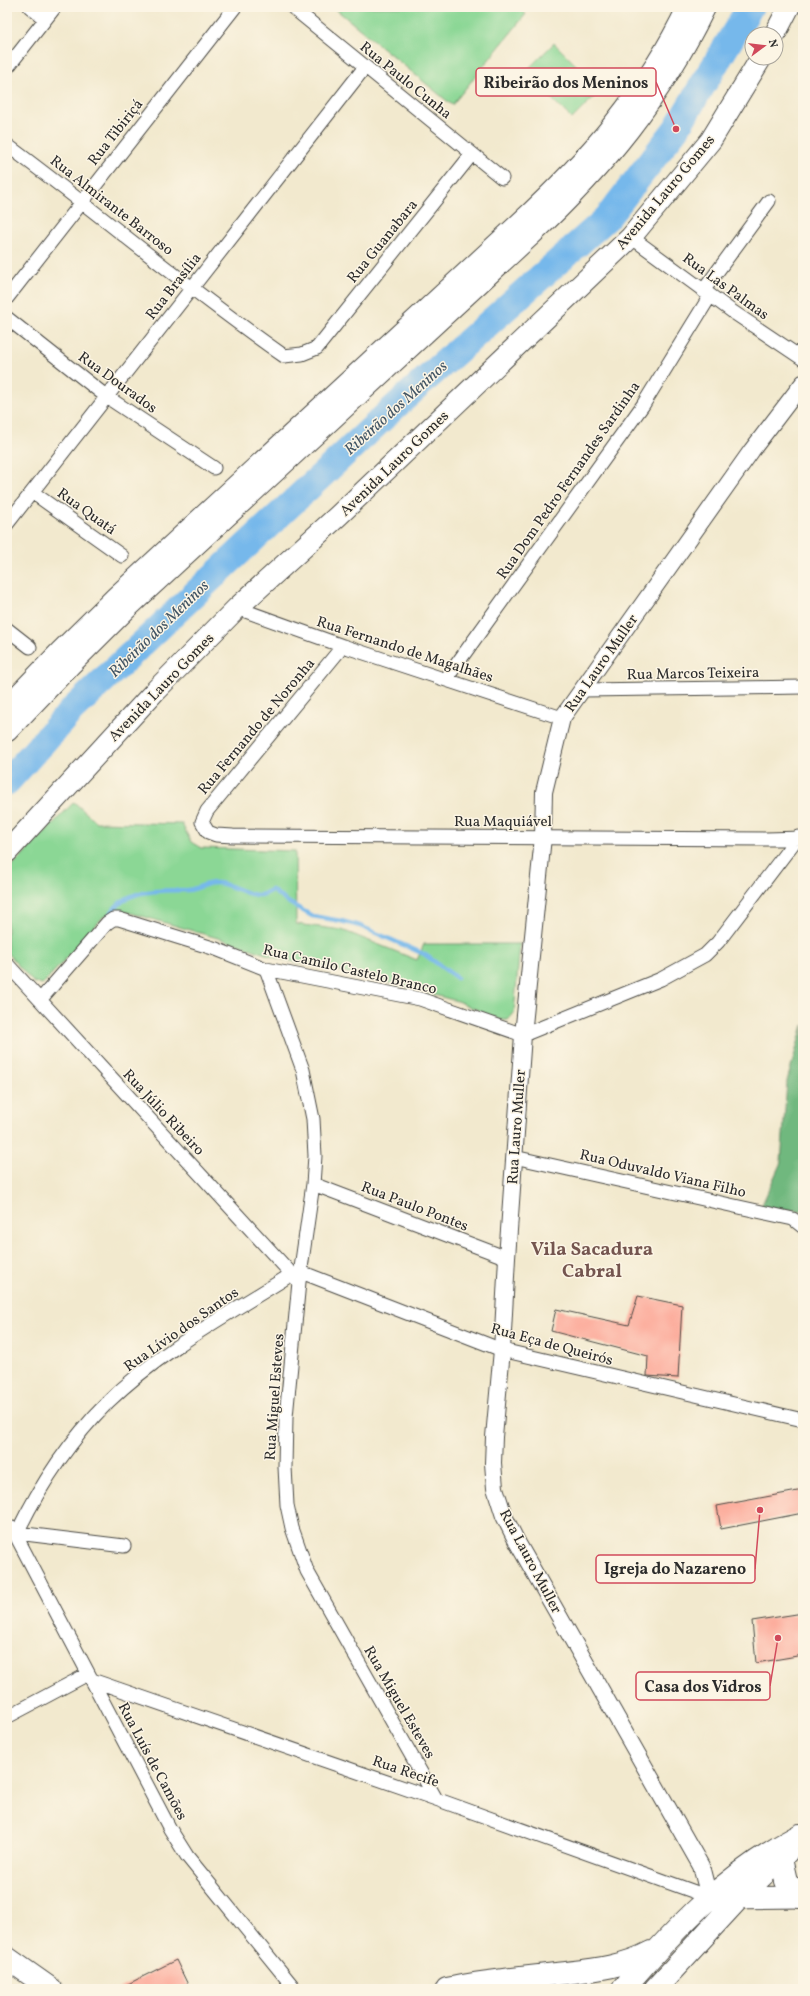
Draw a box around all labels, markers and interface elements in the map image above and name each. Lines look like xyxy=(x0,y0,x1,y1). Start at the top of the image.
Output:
north arrow xyxy=(744,26,784,66)
street label: Rua Paulo Cunha xyxy=(355,37,456,125)
text: N xyxy=(764,38,780,50)
callout: Ribeirão dos Meninos xyxy=(476,68,656,96)
text: Ribeirão dos Meninos xyxy=(484,73,648,95)
street label: Rua Tibiriçá xyxy=(84,95,149,171)
street label: Avenida Lauro Gomes xyxy=(612,131,721,255)
street label: Rua Almirante Barroso xyxy=(45,151,177,261)
street label: Rua Guanabara xyxy=(343,196,423,288)
street label: Rua Brasília xyxy=(141,249,207,325)
street label: Rua Las Palmas xyxy=(678,249,773,326)
street label: Rua Dourados xyxy=(73,347,161,419)
water label: Ribeirão dos Meninos xyxy=(340,356,453,461)
street label: Rua Dom Pedro Fernandes Sardinha xyxy=(493,378,646,584)
street label: Avenida Lauro Gomes xyxy=(336,406,454,522)
street label: Rua Quatá xyxy=(52,484,120,541)
water label: Ribeirão dos Meninos xyxy=(104,576,215,683)
street label: Rua Lauro Muller xyxy=(561,611,644,717)
street label: Rua Fernando de Magalhães xyxy=(313,612,496,689)
street label: Avenida Lauro Gomes xyxy=(104,629,220,747)
street label: Rua Fernando de Noronha xyxy=(194,654,321,800)
street label: Rua Marcos Teixeira xyxy=(626,663,760,686)
street label: Rua Maquiável xyxy=(454,812,552,833)
street label: Rua Camilo Castelo Branco xyxy=(261,940,439,1001)
street label: Rua Júlio Ribeiro xyxy=(117,1065,209,1161)
street label: Rua Lauro Muller xyxy=(503,1069,532,1185)
street label: Rua Oduvaldo Viana Filho xyxy=(577,1145,748,1204)
street label: Rua Paulo Pontes xyxy=(358,1177,471,1238)
district label: Vila Sacadura Cabral xyxy=(531,1237,653,1285)
street label: Rua Lívio dos Santos xyxy=(120,1283,243,1378)
street label: Rua Eça de Queirós xyxy=(488,1319,615,1372)
street label: Rua Miguel Esteves xyxy=(261,1333,290,1461)
street label: Rua Lauro Muller xyxy=(493,1506,566,1618)
callout: Igreja do Nazareno xyxy=(596,1555,755,1583)
text: Igreja do Nazareno xyxy=(604,1559,746,1581)
street label: Rua Miguel Esteves xyxy=(358,1642,440,1763)
callout: Casa dos Vidros xyxy=(636,1672,770,1700)
text: Casa dos Vidros xyxy=(644,1677,762,1699)
street label: Rua Luís de Camões xyxy=(112,1699,192,1824)
street label: Rua Recife xyxy=(369,1751,442,1794)

